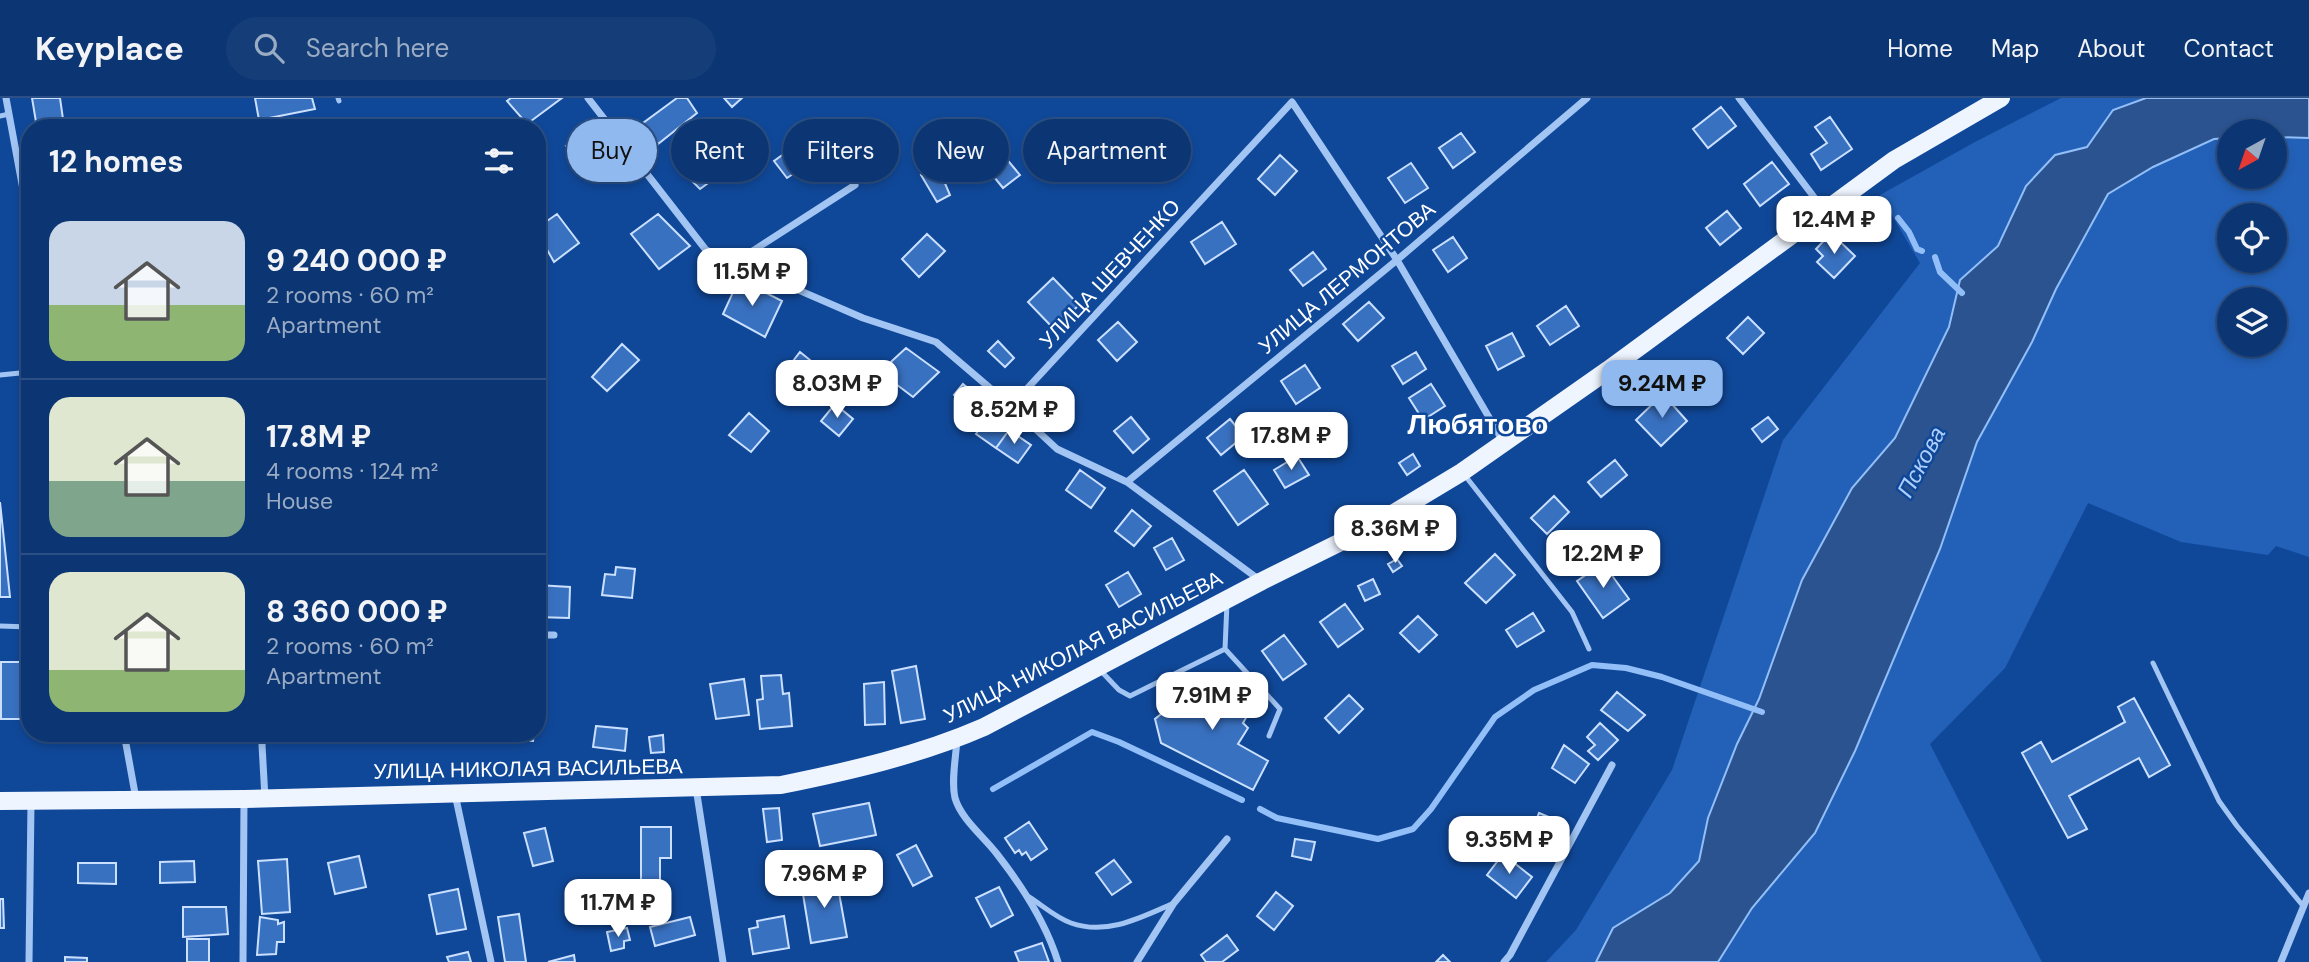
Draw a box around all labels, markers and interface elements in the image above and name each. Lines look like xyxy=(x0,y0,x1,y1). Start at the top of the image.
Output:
search box xyxy=(226,17,716,80)
text: Keyplace xyxy=(35,27,184,70)
icon: search xyxy=(250,29,288,67)
text: Search here xyxy=(306,31,449,65)
text: Home xyxy=(1887,33,1953,64)
text: Map xyxy=(1991,33,2039,64)
text: About xyxy=(2077,33,2146,64)
text: Contact xyxy=(2184,33,2274,64)
chip: Buy xyxy=(567,119,657,182)
chip: Rent xyxy=(671,119,769,182)
chip: Filters xyxy=(783,119,899,182)
chip: New xyxy=(913,119,1009,182)
chip: Apartment xyxy=(1023,119,1191,182)
north arrow xyxy=(2217,119,2287,189)
map controls xyxy=(2217,119,2287,357)
text: 12 homes xyxy=(49,142,183,181)
icon: filters xyxy=(480,142,518,180)
street label: УЛИЦА ШЕВЧЕНКО xyxy=(1033,193,1187,355)
street label: УЛИЦА ЛЕРМОНТОВА xyxy=(1253,196,1441,360)
pin: 12.4M ₽ xyxy=(1769,197,1899,256)
button: locate xyxy=(2217,203,2287,273)
text: 12.4M ₽ xyxy=(1792,204,1876,234)
text: 9 240 000 ₽ xyxy=(266,241,447,280)
pin: 11.5M ₽ xyxy=(687,248,817,308)
icon: home xyxy=(105,249,189,333)
text: 11.5M ₽ xyxy=(713,256,791,286)
text: 2 rooms · 60 m² xyxy=(266,280,434,310)
button: layers xyxy=(2217,287,2287,357)
text: Apartment xyxy=(266,310,381,340)
pin: 8.03M ₽ xyxy=(772,360,902,420)
pin: 9.24M ₽ xyxy=(1597,360,1727,420)
text: 8.03M ₽ xyxy=(792,368,882,398)
text: 9.24M ₽ xyxy=(1618,368,1706,398)
pin: 8.52M ₽ xyxy=(949,386,1079,446)
text: 8.52M ₽ xyxy=(970,394,1058,424)
district label: Любятово xyxy=(1408,406,1548,443)
pin: 17.8M ₽ xyxy=(1226,412,1356,472)
text: 17.8M ₽ xyxy=(266,417,371,456)
text: 17.8M ₽ xyxy=(1251,420,1331,450)
water label: Пскова xyxy=(1890,421,1952,503)
icon: home xyxy=(105,425,189,509)
text: 4 rooms · 124 m² xyxy=(266,456,438,486)
text: House xyxy=(266,486,333,516)
pin: 8.36M ₽ xyxy=(1330,505,1460,565)
text: 8.36M ₽ xyxy=(1350,513,1440,543)
pin: 12.2M ₽ xyxy=(1538,531,1668,590)
text: 12.2M ₽ xyxy=(1562,538,1644,568)
street label: УЛИЦА НИКОЛАЯ ВАСИЛЬЕВА xyxy=(939,564,1227,730)
text: 8 360 000 ₽ xyxy=(266,592,447,631)
icon: home xyxy=(105,600,189,684)
text: 2 rooms · 60 m² xyxy=(266,631,434,661)
text: Apartment xyxy=(266,661,381,691)
pin: 7.91M ₽ xyxy=(1147,672,1277,732)
text: 7.91M ₽ xyxy=(1172,680,1252,710)
street label: УЛИЦА НИКОЛАЯ ВАСИЛЬЕВА xyxy=(373,752,683,786)
pin: 9.35M ₽ xyxy=(1444,816,1574,876)
text: 9.35M ₽ xyxy=(1465,824,1553,854)
pin: 7.96M ₽ xyxy=(759,850,889,910)
text: 7.96M ₽ xyxy=(781,858,867,888)
pin: 11.7M ₽ xyxy=(553,880,683,939)
text: 11.7M ₽ xyxy=(580,887,656,917)

